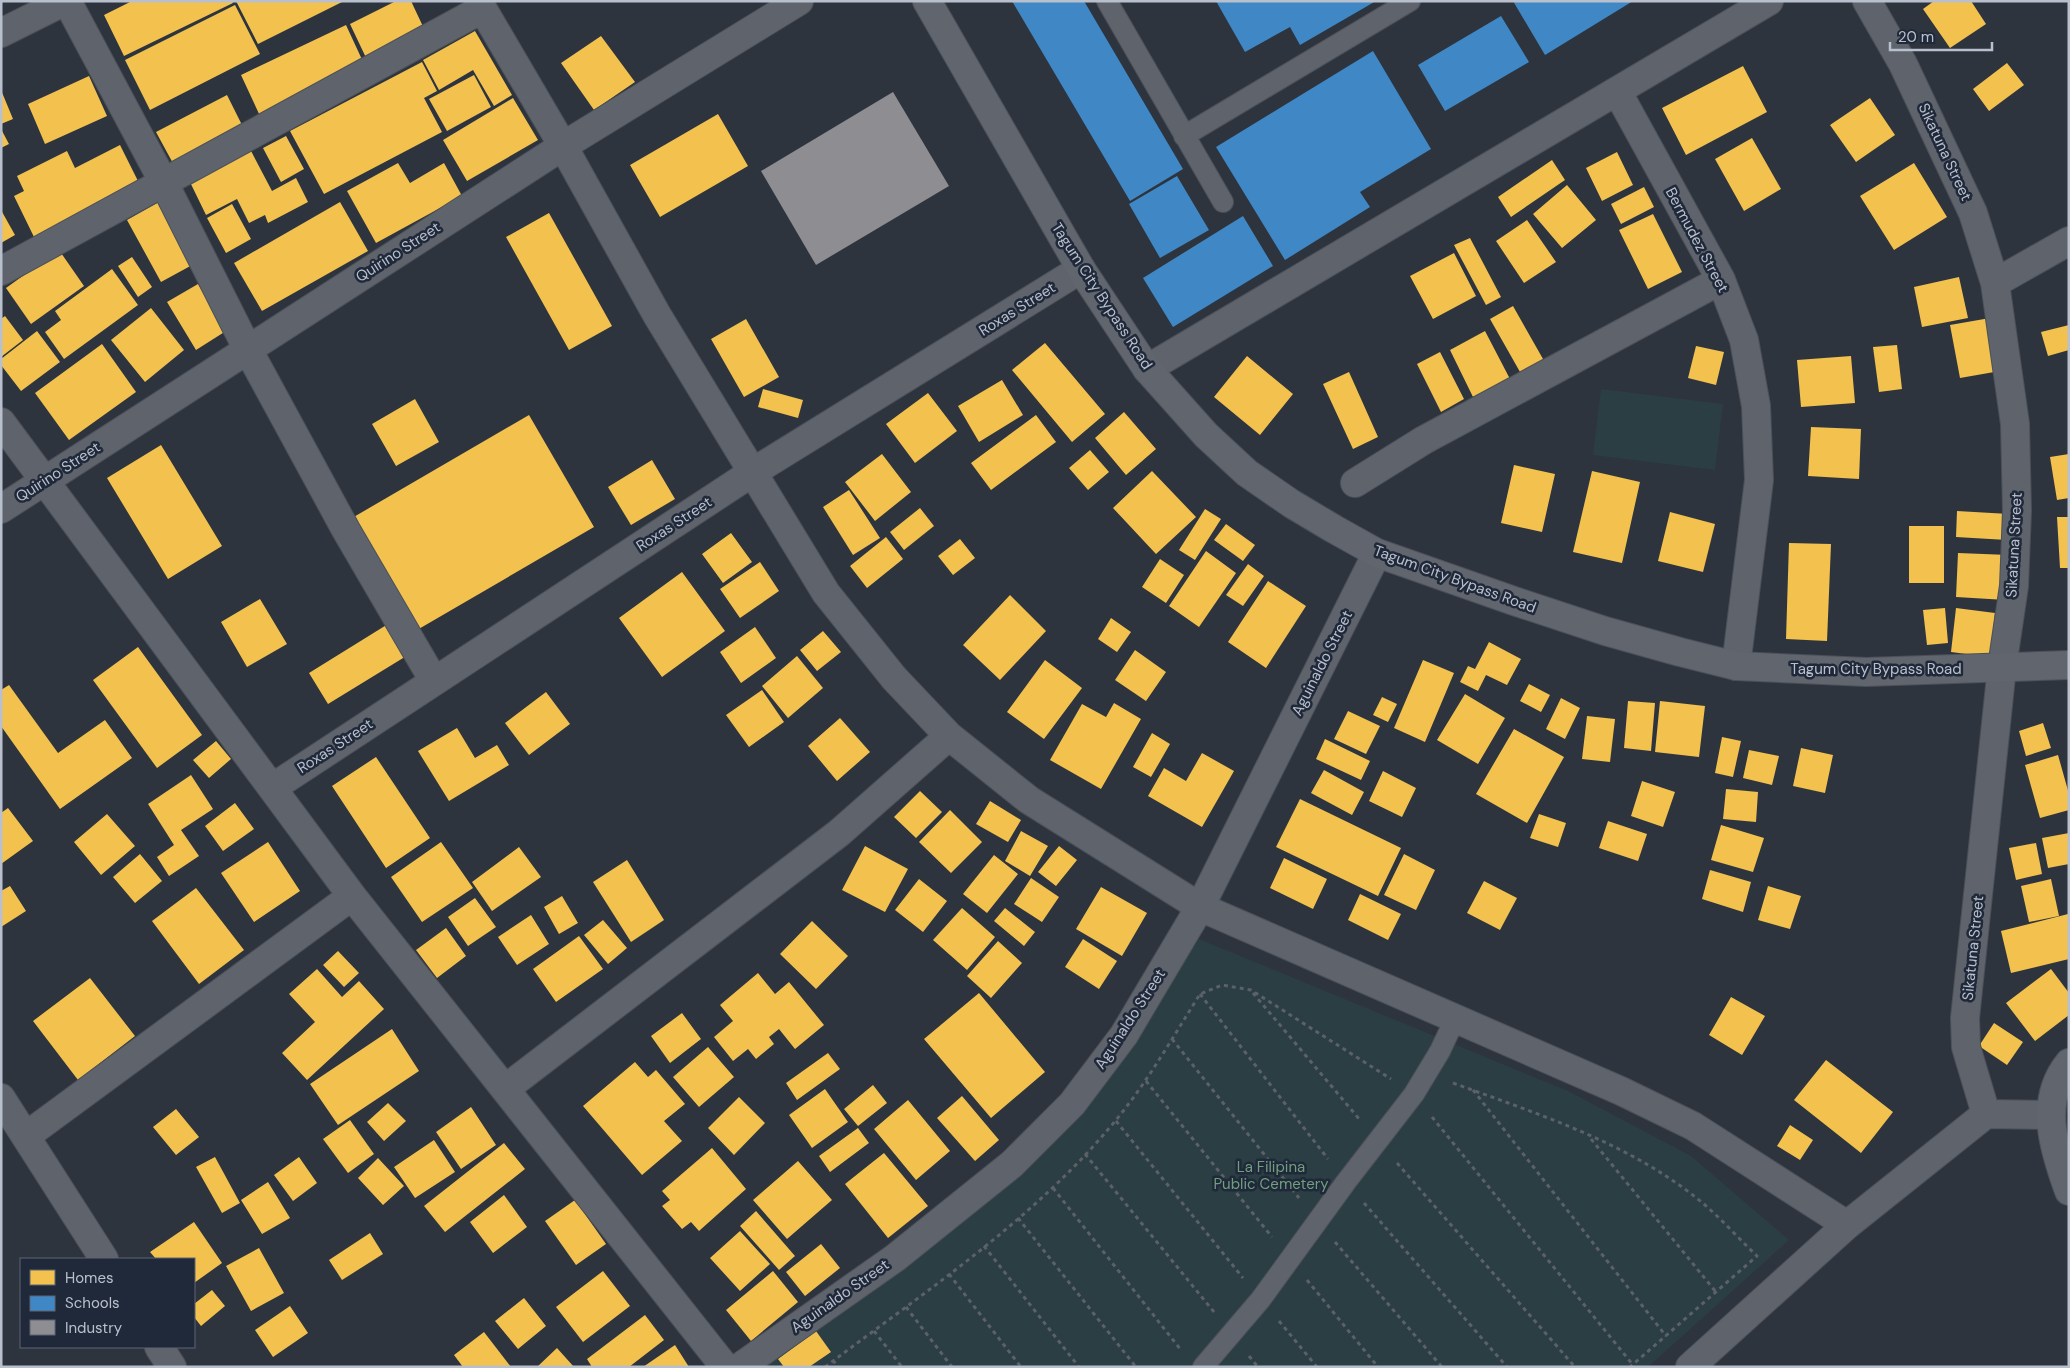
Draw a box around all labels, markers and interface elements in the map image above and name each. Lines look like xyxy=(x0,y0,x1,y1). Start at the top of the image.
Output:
scale bar xyxy=(1890,20,1992,52)
text: 20 m xyxy=(1898,27,1934,47)
street label: Sikatuna Street xyxy=(1914,100,1976,204)
street label: Bermudez Street xyxy=(1661,184,1733,296)
street label: Quirino Street xyxy=(352,217,444,287)
street label: Tagum City Bypass Road xyxy=(1047,219,1157,373)
street label: Roxas Street xyxy=(975,278,1059,340)
street label: Quirino Street xyxy=(12,437,104,507)
street label: Roxas Street xyxy=(632,492,716,556)
street label: Sikatuna Street xyxy=(2001,492,2027,598)
street label: Tagum City Bypass Road xyxy=(1371,540,1539,618)
street label: Aguinaldo Street xyxy=(1287,607,1357,719)
street label: Tagum City Bypass Road xyxy=(1790,659,1962,679)
street label: Roxas Street xyxy=(293,714,377,778)
street label: Sikatuna Street xyxy=(1958,894,1988,1002)
street label: Aguinaldo Street xyxy=(1090,965,1170,1073)
park label: La Filipina Public Cemetery xyxy=(1213,1157,1329,1194)
street label: Aguinaldo Street xyxy=(787,1255,893,1337)
legend xyxy=(20,1258,195,1348)
text: Homes xyxy=(65,1268,114,1288)
text: Schools xyxy=(65,1293,120,1313)
text: Industry xyxy=(65,1318,123,1338)

